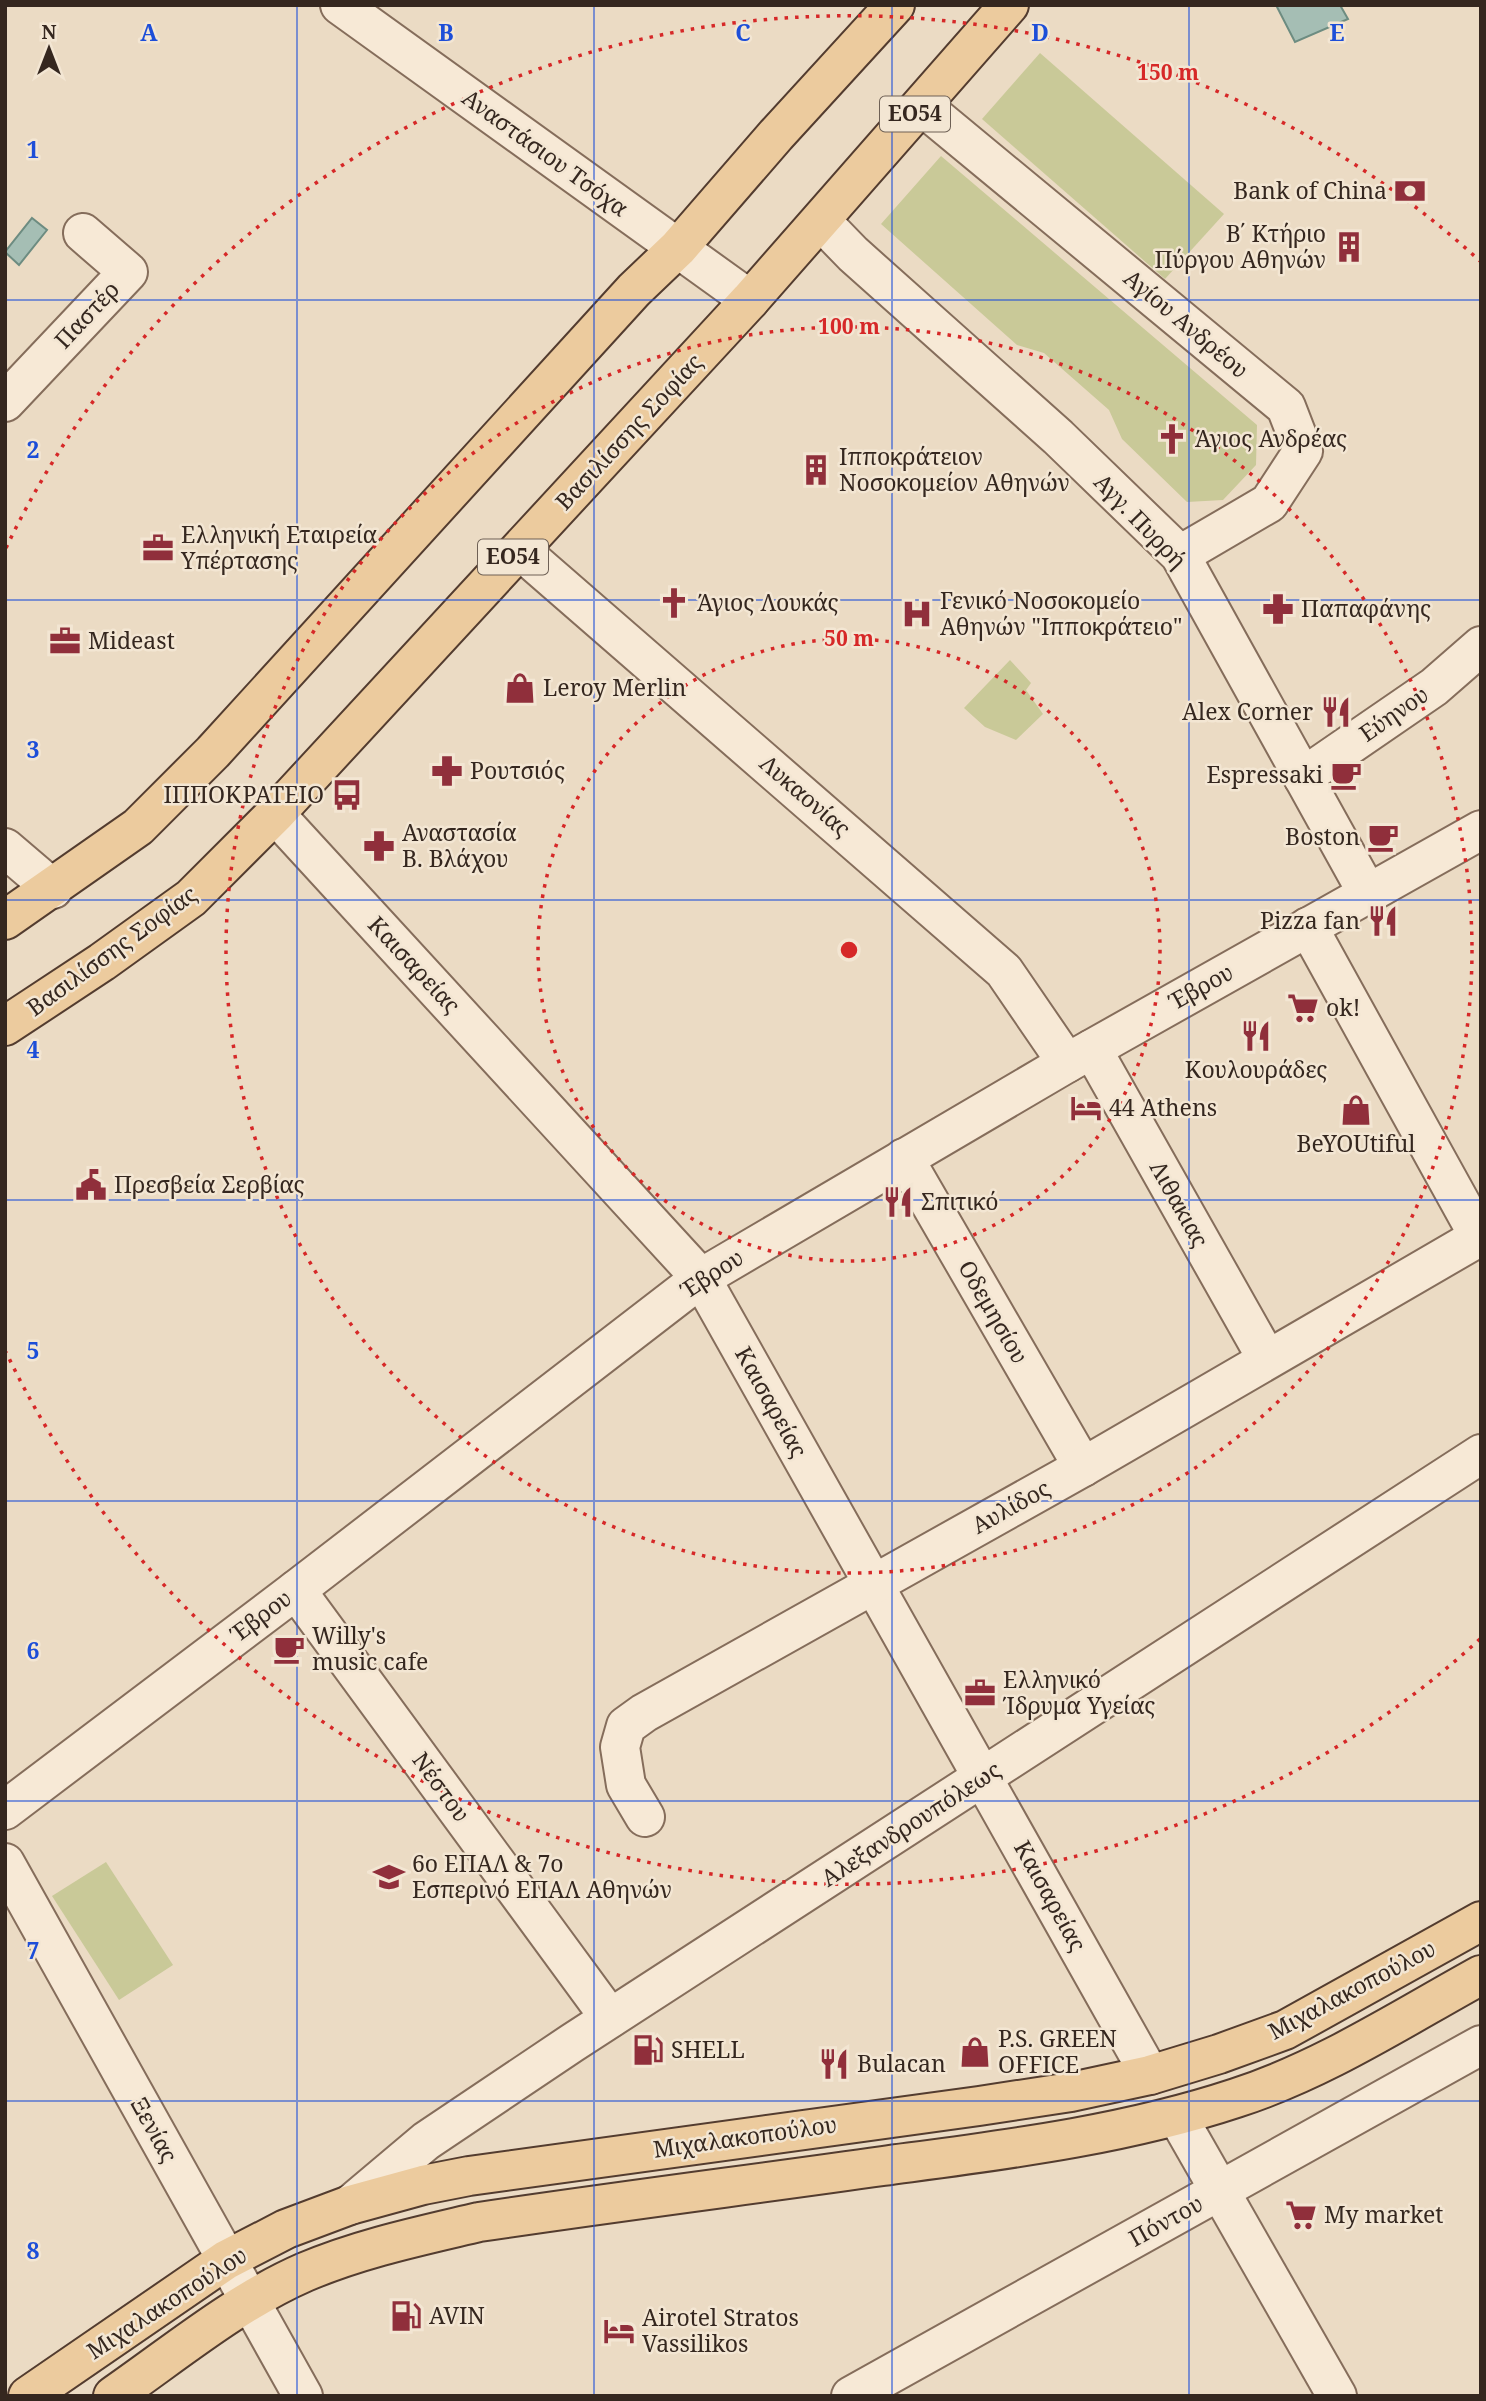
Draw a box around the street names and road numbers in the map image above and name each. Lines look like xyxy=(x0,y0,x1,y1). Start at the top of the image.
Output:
street label: Αναστάσιου Τσόχα xyxy=(456,81,635,224)
road number: ΕΟ54 xyxy=(880,96,950,132)
street label: Αγίου Ανδρέου xyxy=(1118,262,1256,385)
street label: Παστέρ xyxy=(47,274,126,355)
street label: Βασιλίσσης Σοφίας xyxy=(547,346,709,516)
street label: Αγγ. Πυρρή xyxy=(1087,466,1194,575)
road number: ΕΟ54 xyxy=(478,540,548,574)
street label: Εύηνου xyxy=(1352,678,1434,749)
street label: Λυκαονίας xyxy=(753,747,858,844)
street label: Βασιλίσσης Σοφίας xyxy=(20,878,203,1023)
street label: Καισαρείας xyxy=(361,909,468,1020)
street label: Έβρου xyxy=(1162,955,1239,1017)
street label: Λιθακιας xyxy=(1143,1154,1217,1253)
street label: Έβρου xyxy=(673,1241,749,1306)
street label: Οδεμησίου xyxy=(951,1254,1036,1369)
street label: Καισαρείας xyxy=(728,1340,816,1463)
street label: Αυλίδος xyxy=(966,1472,1055,1541)
street label: Έβρου xyxy=(222,1582,298,1649)
street label: Νέστου xyxy=(406,1745,478,1828)
street label: Αλεξανδρουπόλεως xyxy=(814,1753,1007,1893)
street label: Καισαρείας xyxy=(1007,1834,1095,1957)
street label: Μιχαλακοπούλου xyxy=(1262,1932,1441,2047)
street label: Ξενίας xyxy=(124,2091,186,2168)
street label: Μιχαλακοπούλου xyxy=(651,2107,839,2165)
street label: Πόντου xyxy=(1123,2187,1208,2254)
street label: Μιχαλακοπούλου xyxy=(80,2238,253,2366)

